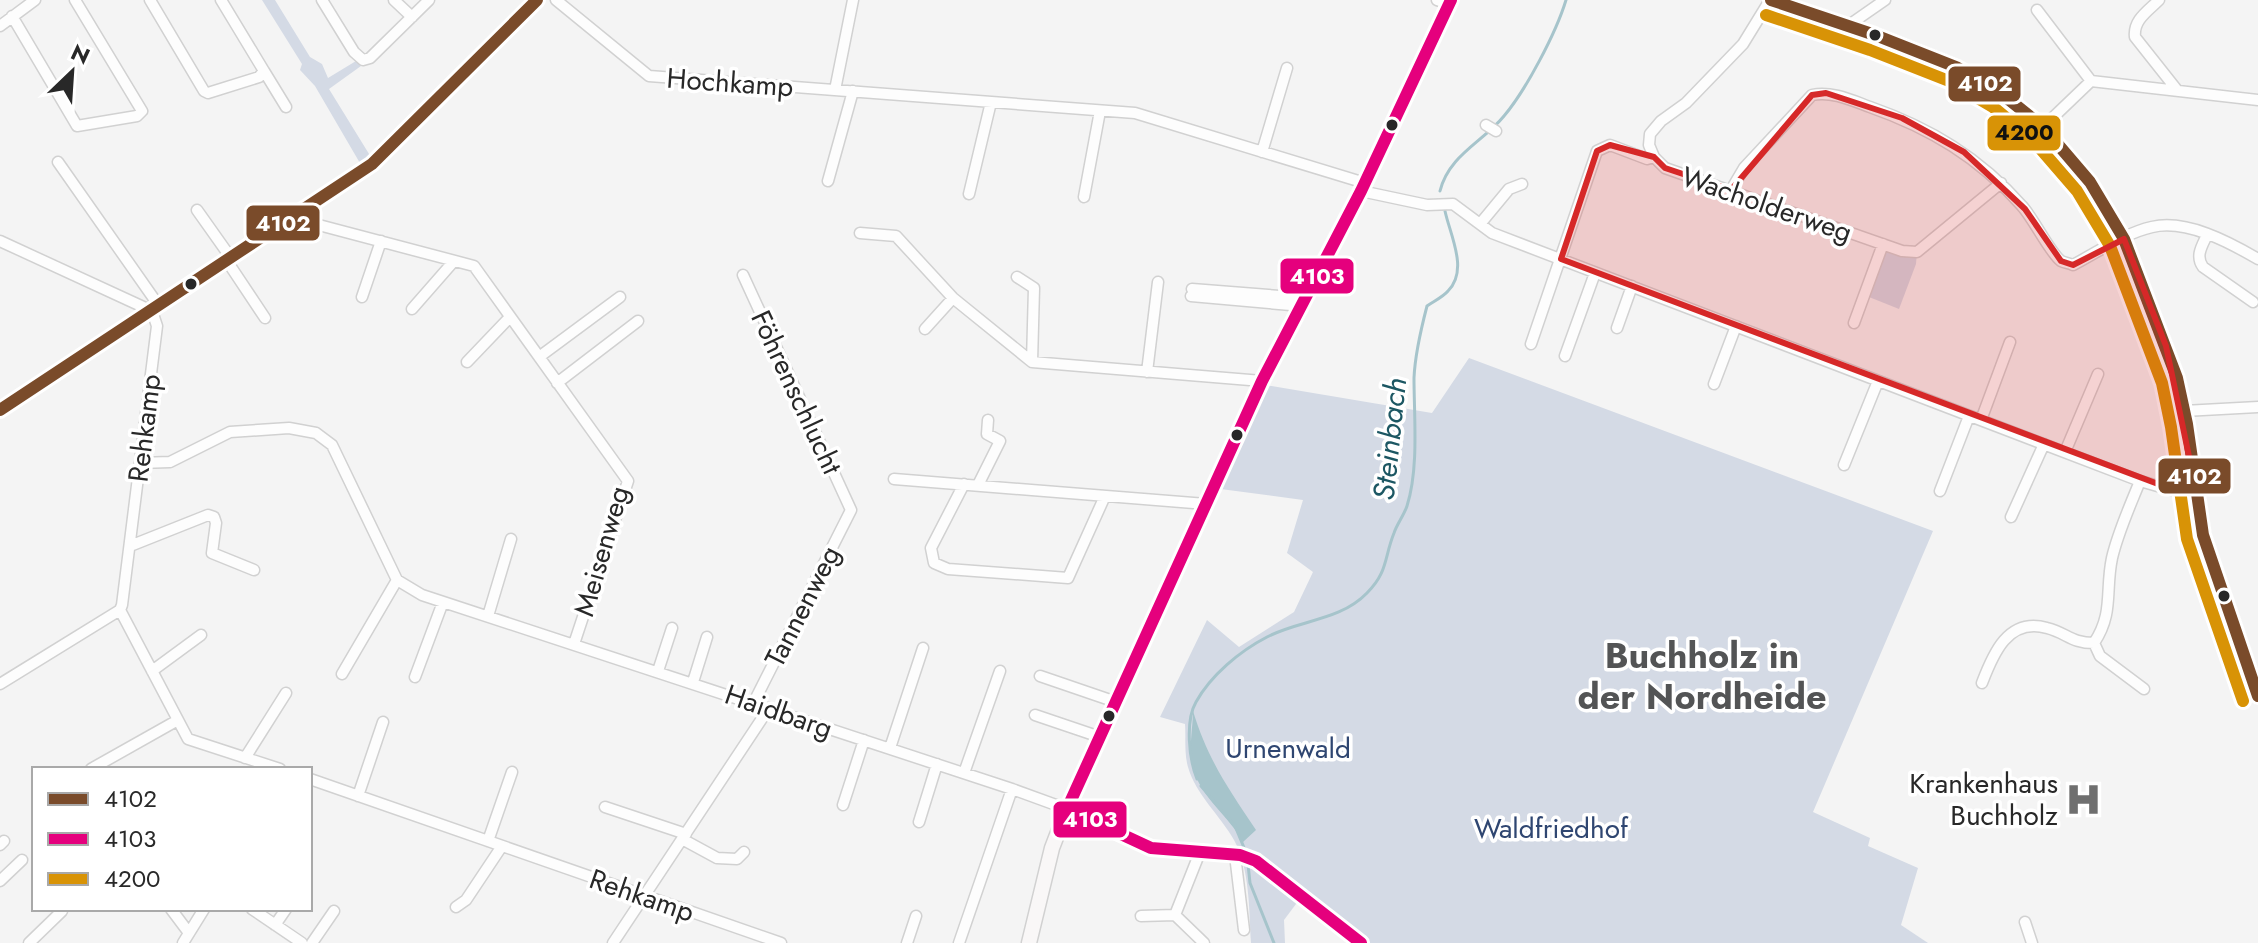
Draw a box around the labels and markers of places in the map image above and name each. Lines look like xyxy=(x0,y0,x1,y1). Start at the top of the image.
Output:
unlabelled marker xyxy=(1867,27,1883,43)
unlabelled marker xyxy=(1384,117,1400,133)
unlabelled marker xyxy=(183,276,199,292)
unlabelled marker xyxy=(1229,427,1245,443)
unlabelled marker xyxy=(2216,588,2232,604)
unlabelled marker xyxy=(1101,708,1117,724)
place label: Krankenhaus Buchholz xyxy=(1909,763,2058,836)
hospital icon: Krankenhaus Buchholz xyxy=(2065,780,2103,818)

